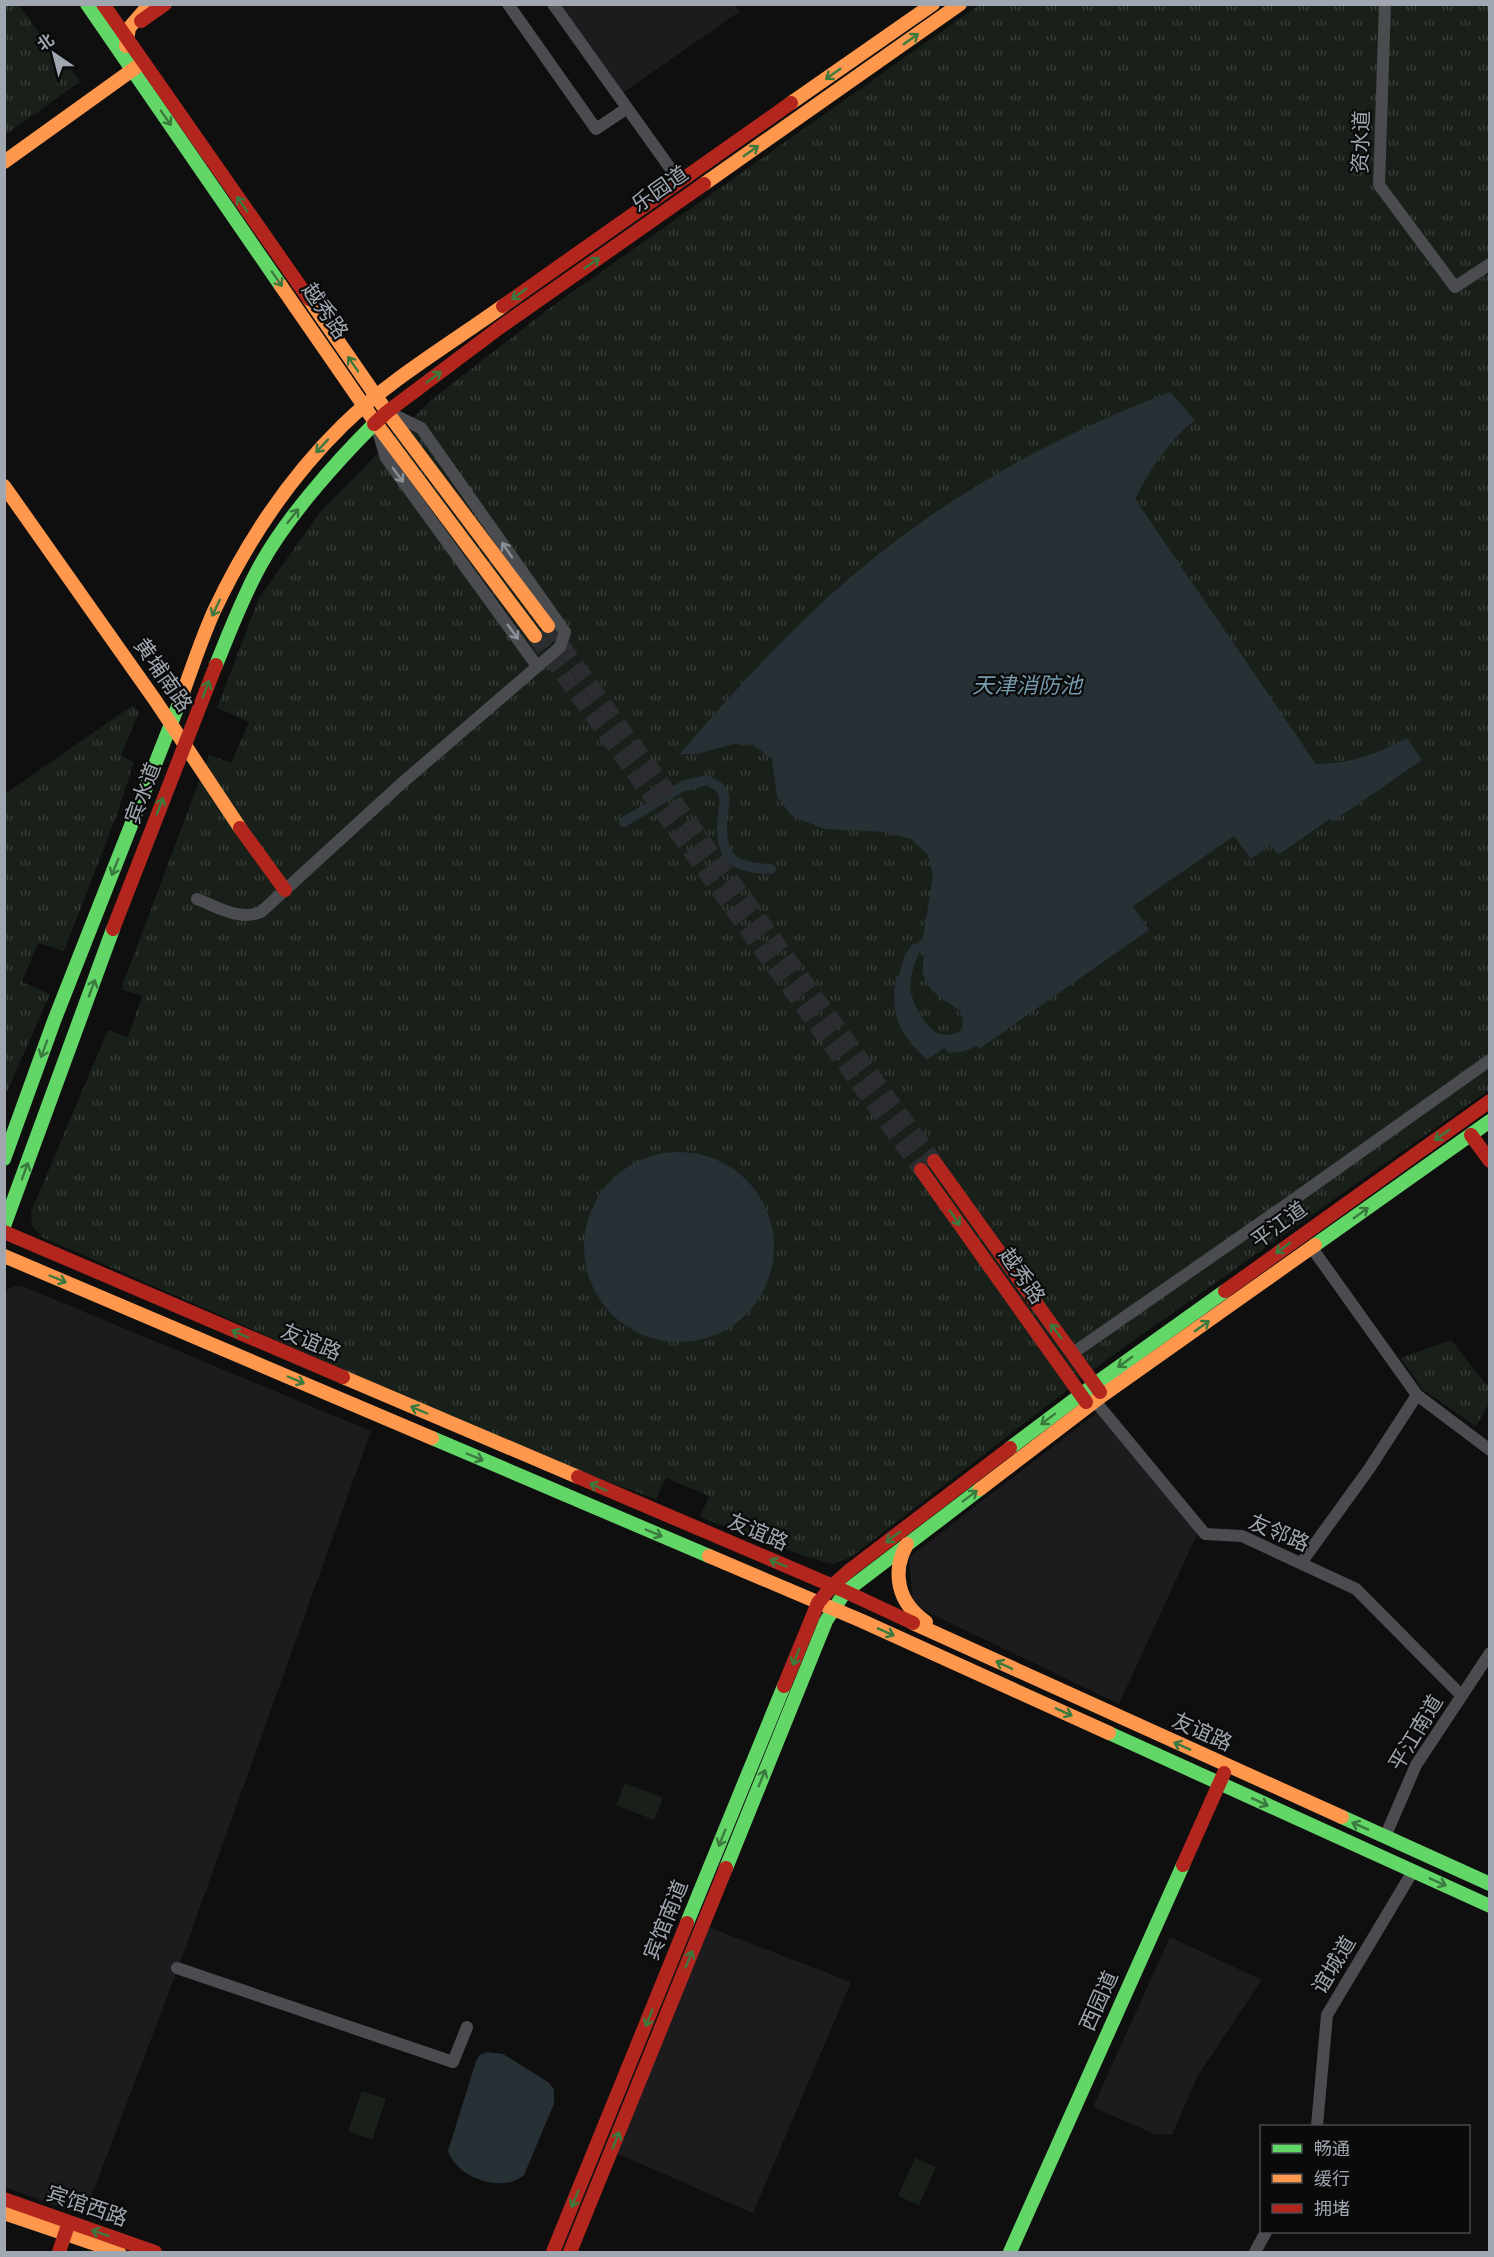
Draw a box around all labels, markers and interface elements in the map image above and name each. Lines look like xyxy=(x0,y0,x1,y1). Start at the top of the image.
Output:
north arrow xyxy=(24,24,84,84)
text: 北 xyxy=(34,30,58,55)
one-way arrow xyxy=(902,33,919,45)
one-way arrow xyxy=(826,68,842,80)
one-way arrow xyxy=(160,110,172,126)
street label: 资水道 xyxy=(1347,110,1375,174)
one-way arrow xyxy=(743,145,759,157)
street label: 乐园道 xyxy=(627,160,693,218)
one-way arrow xyxy=(236,196,248,213)
one-way arrow xyxy=(583,257,599,269)
one-way arrow xyxy=(271,270,283,286)
street label: 越秀路 xyxy=(296,278,354,344)
one-way arrow xyxy=(511,288,527,300)
one-way arrow xyxy=(347,356,359,373)
one-way arrow xyxy=(425,370,441,383)
one-way arrow xyxy=(315,438,329,453)
one-way arrow xyxy=(392,466,404,482)
one-way arrow xyxy=(287,508,300,524)
one-way arrow xyxy=(501,543,513,559)
one-way arrow xyxy=(209,599,221,617)
one-way arrow xyxy=(507,624,519,640)
street label: 黄埔南路 xyxy=(128,633,198,717)
water label: 天津消防池 xyxy=(972,672,1084,699)
one-way arrow xyxy=(201,680,212,699)
street label: 宾水道 xyxy=(120,759,166,827)
one-way arrow xyxy=(155,797,166,815)
one-way arrow xyxy=(109,857,120,876)
one-way arrow xyxy=(87,979,98,998)
one-way arrow xyxy=(38,1039,49,1058)
one-way arrow xyxy=(1434,1129,1450,1141)
one-way arrow xyxy=(20,1162,31,1181)
street label: 平江道 xyxy=(1246,1196,1312,1254)
one-way arrow xyxy=(1353,1207,1369,1219)
one-way arrow xyxy=(949,1209,961,1225)
one-way arrow xyxy=(1275,1242,1292,1254)
street label: 越秀路 xyxy=(993,1243,1051,1309)
one-way arrow xyxy=(49,1274,67,1285)
street label: 友谊路 xyxy=(277,1318,345,1366)
one-way arrow xyxy=(1194,1320,1210,1332)
one-way arrow xyxy=(1050,1323,1062,1339)
one-way arrow xyxy=(231,1328,249,1339)
one-way arrow xyxy=(1117,1356,1133,1368)
one-way arrow xyxy=(286,1375,304,1386)
one-way arrow xyxy=(410,1404,429,1415)
one-way arrow xyxy=(1040,1413,1056,1426)
one-way arrow xyxy=(466,1452,484,1463)
one-way arrow xyxy=(590,1481,608,1492)
one-way arrow xyxy=(962,1490,978,1503)
street label: 友谊路 xyxy=(724,1508,792,1556)
street label: 友邻路 xyxy=(1245,1509,1313,1557)
one-way arrow xyxy=(645,1528,663,1539)
one-way arrow xyxy=(885,1531,901,1544)
one-way arrow xyxy=(769,1557,787,1568)
one-way arrow xyxy=(876,1627,895,1638)
one-way arrow xyxy=(790,1648,801,1666)
one-way arrow xyxy=(996,1659,1014,1671)
street label: 平江南道 xyxy=(1383,1690,1449,1776)
one-way arrow xyxy=(1054,1707,1072,1718)
street label: 友谊路 xyxy=(1168,1707,1236,1757)
one-way arrow xyxy=(1173,1740,1191,1751)
one-way arrow xyxy=(757,1769,768,1788)
one-way arrow xyxy=(1251,1796,1269,1808)
one-way arrow xyxy=(1351,1819,1369,1831)
one-way arrow xyxy=(716,1828,727,1847)
street label: 宾馆南道 xyxy=(638,1876,694,1964)
one-way arrow xyxy=(1428,1877,1446,1888)
street label: 谊城道 xyxy=(1307,1931,1361,1999)
one-way arrow xyxy=(684,1950,695,1969)
street label: 西园道 xyxy=(1074,1967,1124,2035)
one-way arrow xyxy=(643,2009,654,2027)
legend xyxy=(1260,2125,1470,2233)
one-way arrow xyxy=(611,2131,622,2150)
text: 畅通 xyxy=(1314,2138,1350,2160)
text: 缓行 xyxy=(1314,2168,1350,2190)
street label: 宾馆西路 xyxy=(43,2180,131,2232)
one-way arrow xyxy=(569,2189,580,2208)
text: 拥堵 xyxy=(1314,2198,1350,2220)
one-way arrow xyxy=(91,2226,110,2237)

